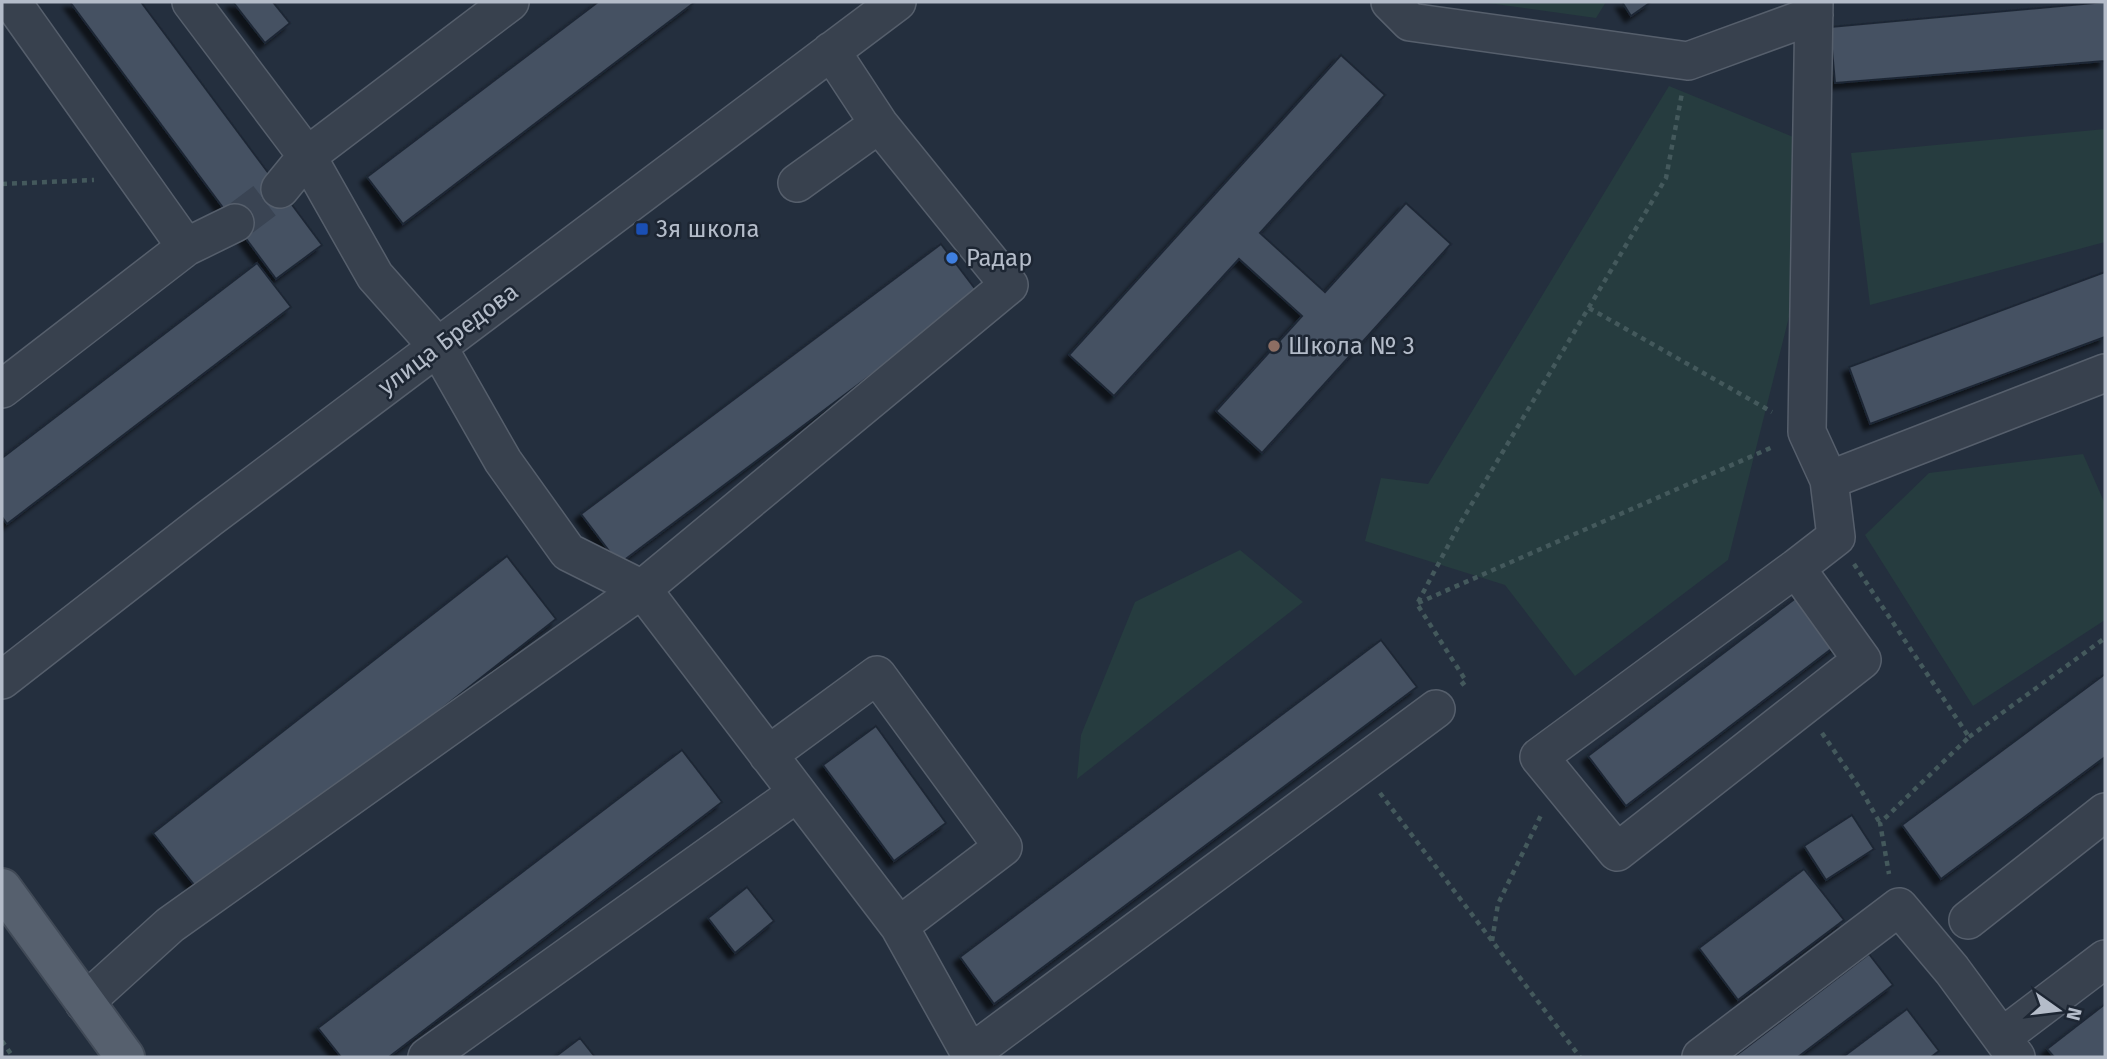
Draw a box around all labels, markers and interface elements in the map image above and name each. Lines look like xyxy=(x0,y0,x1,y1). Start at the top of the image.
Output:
place label: 3я школа xyxy=(656,215,760,243)
marker: 3я школа xyxy=(634,221,650,237)
place label: Радар xyxy=(966,244,1032,272)
marker: Радар xyxy=(944,250,960,266)
street label: улица Бредова xyxy=(373,277,523,401)
place label: Школа № 3 xyxy=(1288,332,1415,360)
marker: Школа № 3 xyxy=(1266,338,1282,354)
north arrow xyxy=(2023,975,2093,1045)
text: N xyxy=(2061,1005,2087,1023)

